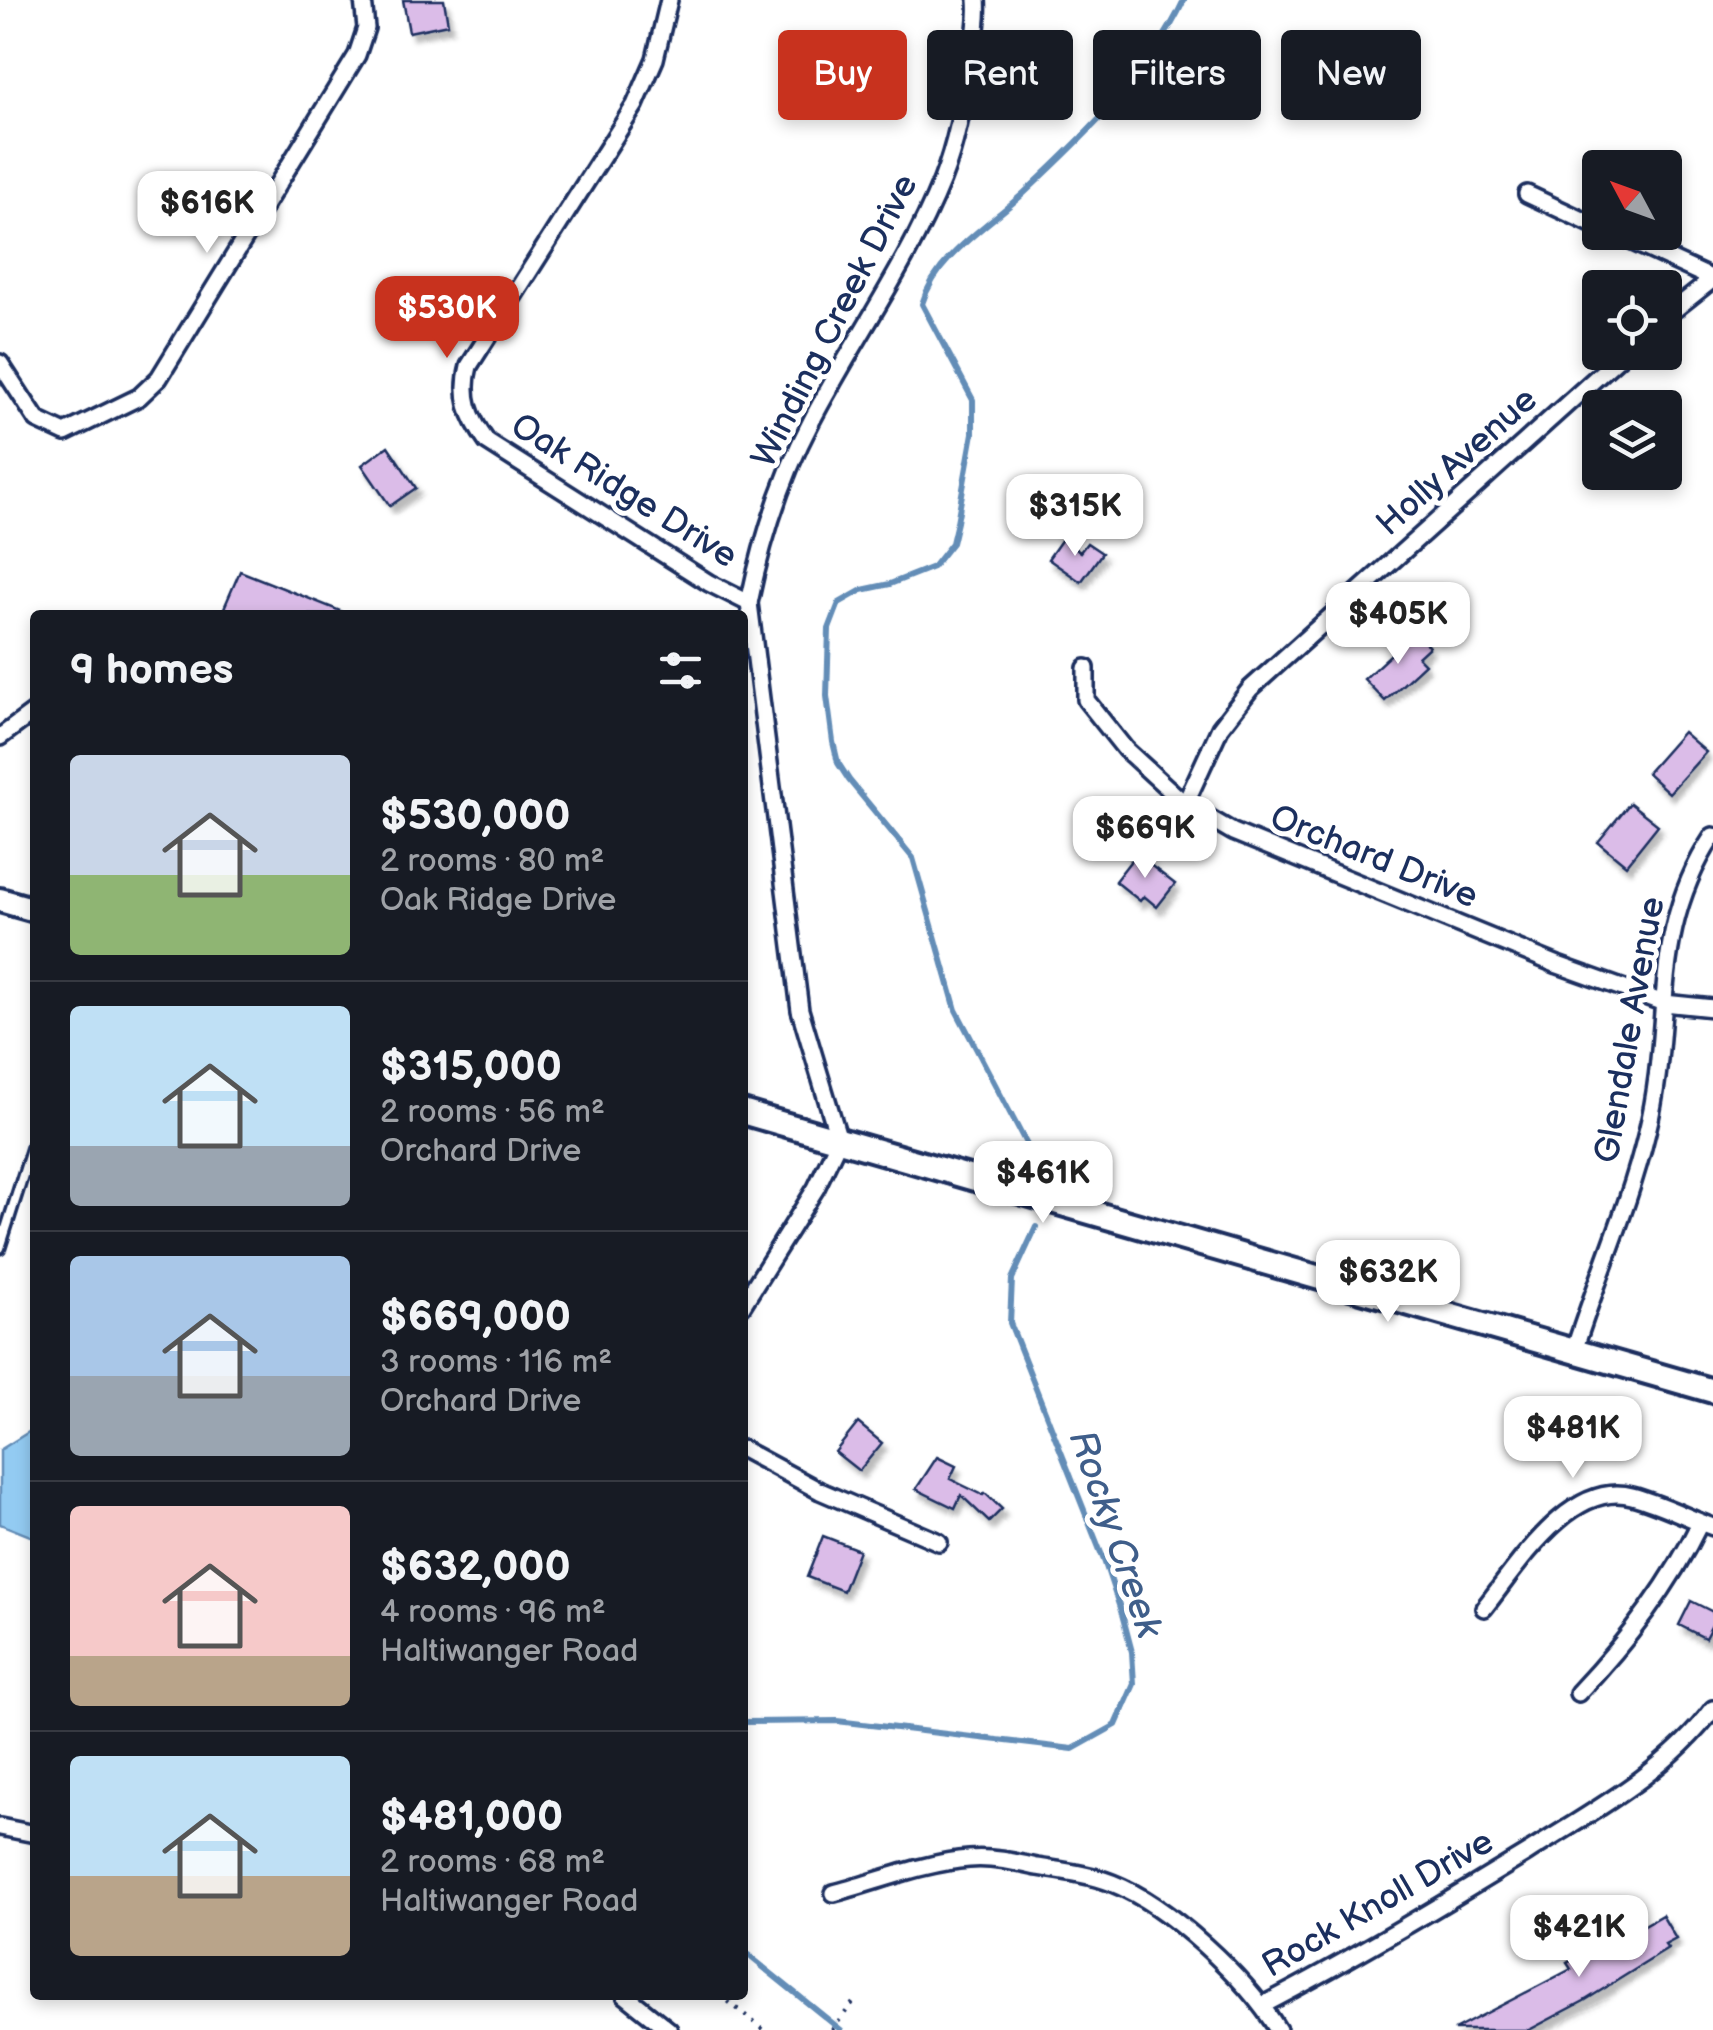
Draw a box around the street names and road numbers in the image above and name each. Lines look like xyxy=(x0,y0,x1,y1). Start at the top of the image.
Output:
street label: Winding Creek Drive xyxy=(743,167,927,475)
street label: Holly Avenue xyxy=(1368,379,1546,545)
street label: Oak Ridge Drive xyxy=(503,404,745,578)
street label: Orchard Drive xyxy=(1264,796,1484,918)
street label: Glendale Avenue xyxy=(1585,894,1675,1166)
street label: Rock Knoll Drive xyxy=(1255,1820,1501,1988)

